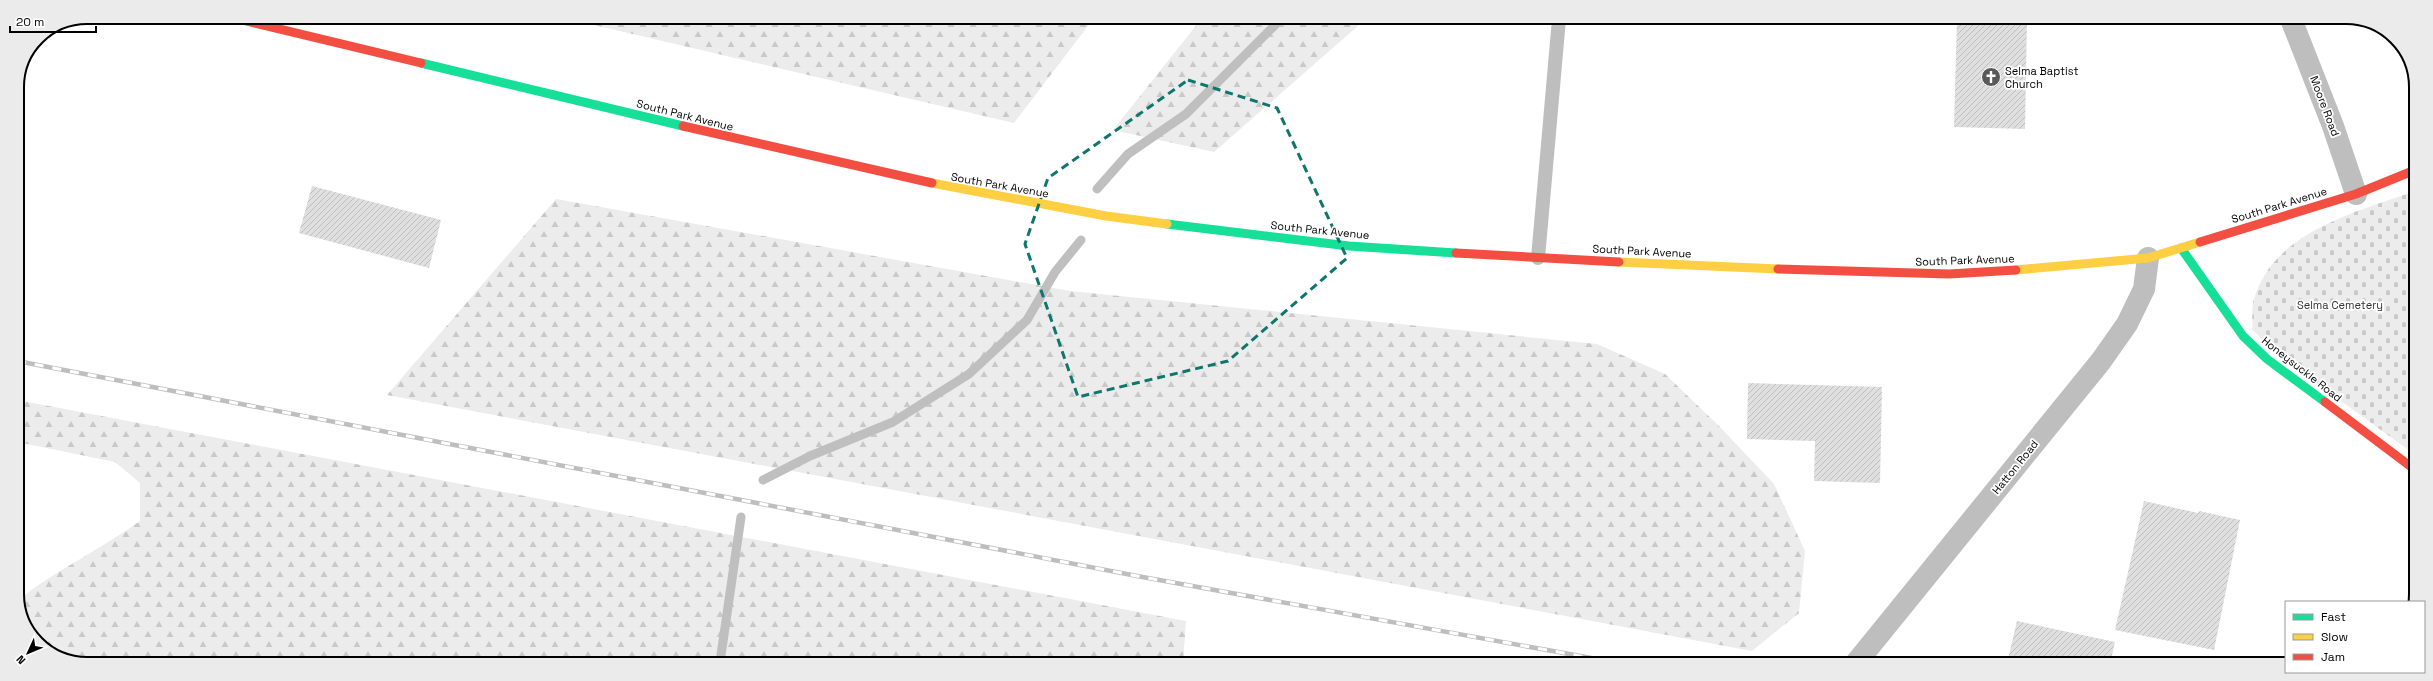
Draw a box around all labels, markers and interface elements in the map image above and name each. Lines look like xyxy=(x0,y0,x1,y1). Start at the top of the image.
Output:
scale bar xyxy=(10,8,96,34)
text: 20 m xyxy=(16,14,44,30)
place label: Selma Baptist Church xyxy=(2005,64,2079,91)
church icon: Selma Baptist Church xyxy=(1980,66,2002,88)
street label: Moore Road xyxy=(2307,74,2343,138)
street label: South Park Avenue xyxy=(635,96,735,134)
street label: South Park Avenue xyxy=(950,169,1050,201)
street label: South Park Avenue xyxy=(2229,184,2329,226)
street label: South Park Avenue xyxy=(1270,218,1370,242)
street label: South Park Avenue xyxy=(1592,241,1692,261)
street label: South Park Avenue xyxy=(1915,251,2015,269)
park label: Selma Cemetery xyxy=(2297,298,2383,312)
street label: Honeysuckle Road xyxy=(2259,333,2345,405)
street label: Hatton Road xyxy=(1989,437,2041,497)
legend xyxy=(2285,601,2425,673)
text: Fast xyxy=(2321,609,2346,625)
text: Slow xyxy=(2321,629,2348,645)
north arrow xyxy=(8,633,48,673)
text: Jam xyxy=(2321,649,2345,665)
text: N xyxy=(13,652,28,667)

